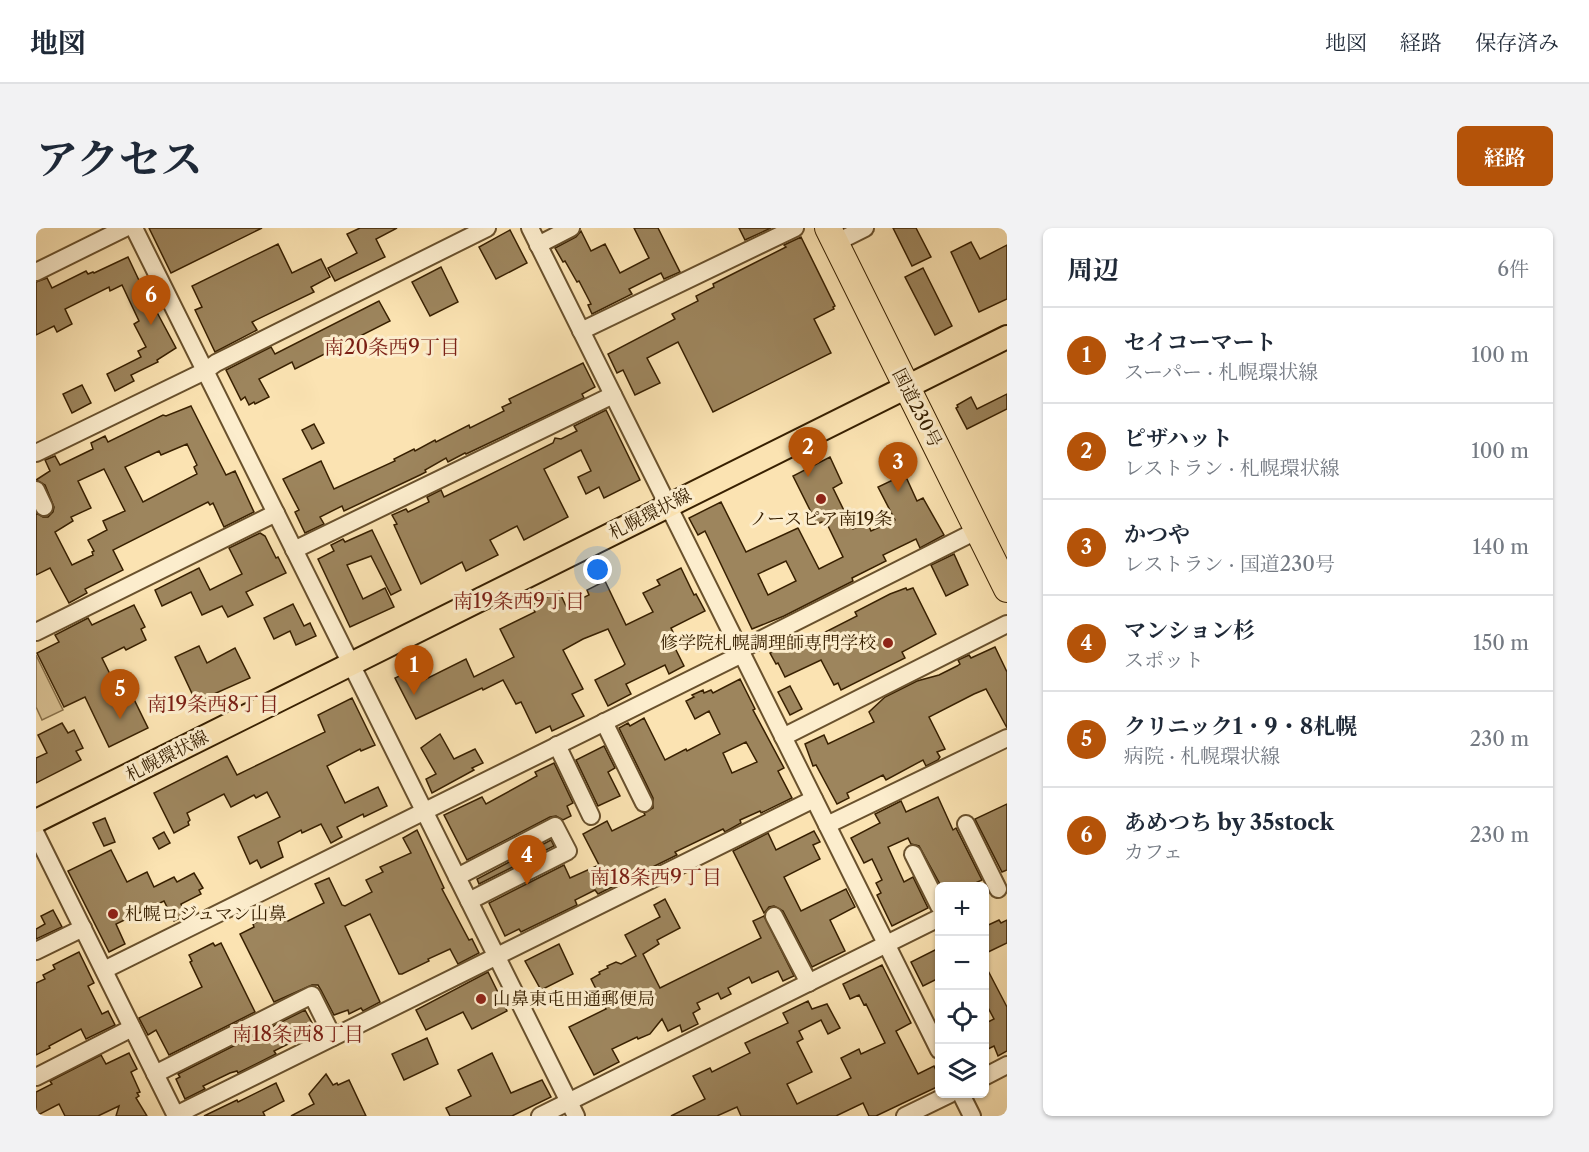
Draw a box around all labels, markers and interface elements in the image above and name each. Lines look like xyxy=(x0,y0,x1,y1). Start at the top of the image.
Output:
text: 地図 xyxy=(30,26,86,60)
text: 地図 xyxy=(1325,30,1367,55)
text: 経路 xyxy=(1400,30,1442,55)
text: 保存済み xyxy=(1475,30,1559,55)
button: 経路 xyxy=(1457,126,1553,186)
text: アクセス xyxy=(36,133,203,185)
text: 周辺 xyxy=(1067,254,1119,286)
text: 6件 xyxy=(1497,257,1529,281)
pin: 6 xyxy=(132,276,170,325)
text: セイコーマート xyxy=(1124,329,1276,356)
district label: 南20条西9丁目 xyxy=(324,335,460,359)
text: 1 xyxy=(1082,343,1091,367)
text: 100 m xyxy=(1471,343,1529,367)
text: スーパー · 札幌環状線 xyxy=(1124,360,1318,384)
street label: 国道230号 xyxy=(888,365,946,451)
text: ピザハット xyxy=(1124,425,1233,452)
pin: 2 xyxy=(788,428,828,477)
text: 2 xyxy=(1081,439,1092,463)
text: 100 m xyxy=(1471,439,1529,463)
pin: 3 xyxy=(878,442,918,492)
text: レストラン · 札幌環状線 xyxy=(1124,456,1340,480)
street label: 札幌環状線 xyxy=(605,484,695,544)
marker: ノースピア南19条 xyxy=(814,492,828,506)
place label: ノースピア南19条 xyxy=(750,508,892,530)
text: かつや xyxy=(1124,521,1190,548)
text: 3 xyxy=(1081,535,1092,559)
text: 140 m xyxy=(1472,535,1529,559)
text: レストラン · 国道230号 xyxy=(1124,552,1335,576)
your location xyxy=(583,555,612,584)
district label: 南19条西9丁目 xyxy=(453,589,585,613)
text: マンション杉 xyxy=(1124,617,1255,644)
text: 4 xyxy=(1081,631,1092,655)
text: 150 m xyxy=(1473,631,1529,655)
place label: 修学院札幌調理師専門学校 xyxy=(660,632,876,654)
marker: 修学院札幌調理師専門学校 xyxy=(881,636,895,650)
pin: 1 xyxy=(394,646,434,695)
text: スポット xyxy=(1124,648,1204,672)
pin: 5 xyxy=(100,670,140,719)
district label: 南19条西8丁目 xyxy=(147,692,279,716)
text: クリニック1・9・8札幌 xyxy=(1124,713,1357,740)
street label: 札幌環状線 xyxy=(122,726,212,786)
text: 5 xyxy=(1081,727,1092,751)
text: 230 m xyxy=(1470,727,1529,751)
text: 病院 · 札幌環状線 xyxy=(1124,744,1280,768)
text: あめつち by 35stock xyxy=(1124,809,1334,836)
text: 6 xyxy=(1081,823,1092,847)
text: 230 m xyxy=(1470,823,1529,847)
pin: 4 xyxy=(508,836,546,885)
text: カフェ xyxy=(1124,840,1183,864)
district label: 南18条西9丁目 xyxy=(590,865,722,889)
map controls xyxy=(935,882,989,1098)
button: + xyxy=(935,882,989,936)
place label: 札幌ロジュマン山鼻 xyxy=(125,903,287,925)
marker: 札幌ロジュマン山鼻 xyxy=(106,907,120,921)
button: − xyxy=(935,936,989,990)
place label: 山鼻東屯田通郵便局 xyxy=(493,988,655,1010)
button: locate xyxy=(935,990,989,1044)
marker: 山鼻東屯田通郵便局 xyxy=(474,992,488,1006)
district label: 南18条西8丁目 xyxy=(232,1022,364,1046)
button: layers xyxy=(935,1044,989,1098)

